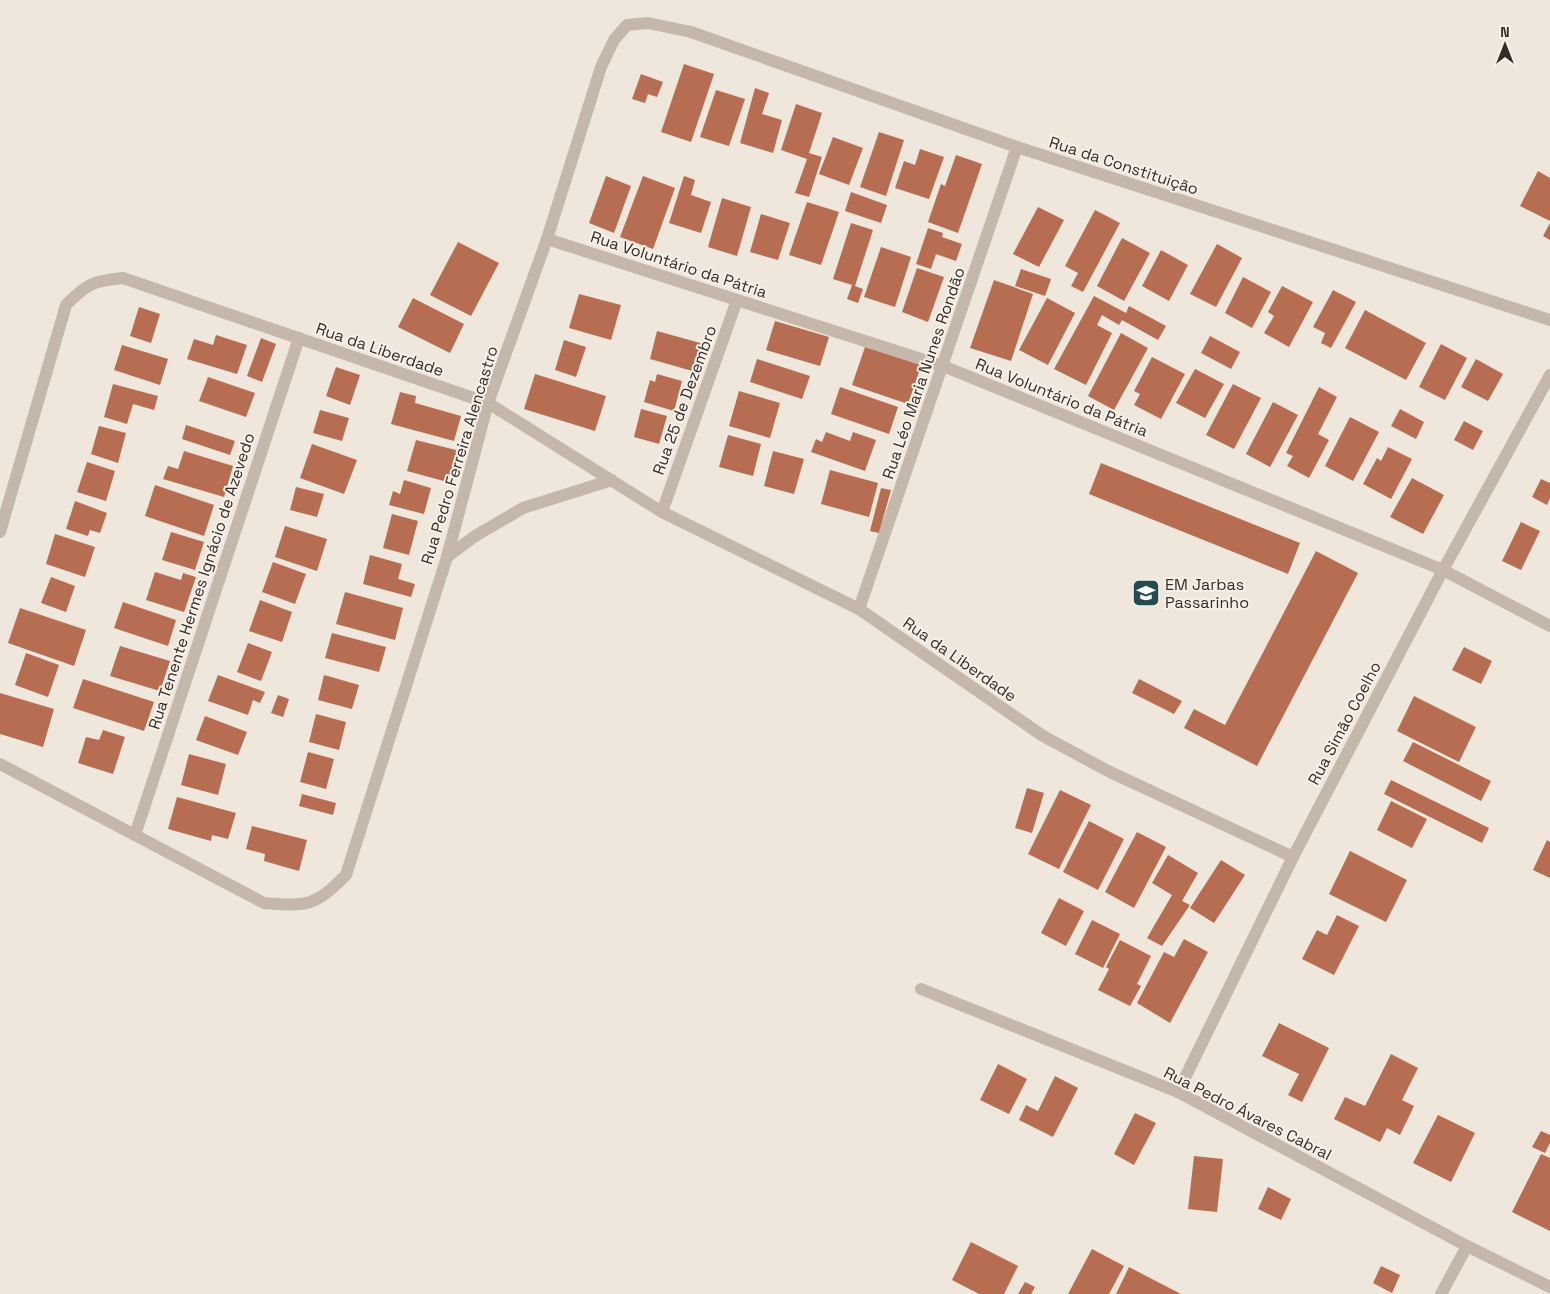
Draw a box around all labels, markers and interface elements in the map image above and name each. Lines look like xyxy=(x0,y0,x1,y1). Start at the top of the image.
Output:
north arrow xyxy=(1480,20,1530,70)
text: N xyxy=(1500,23,1510,41)
street label: Rua da Constituição xyxy=(1047,131,1201,200)
street label: Rua Voluntário da Pátria xyxy=(588,226,770,303)
street label: Rua Léo Maria Nunes Rondão xyxy=(877,264,970,482)
street label: Rua da Liberdade xyxy=(313,318,447,381)
street label: Rua 25 de Dezembro xyxy=(648,323,721,478)
street label: Rua Pedro Ferreira Alencastro xyxy=(416,343,503,567)
street label: Rua Voluntário da Pátria xyxy=(972,353,1151,442)
street label: Rua Tenente Hermes Ignácio de Azevedo xyxy=(143,430,259,732)
place label: EM Jarbas Passarinho xyxy=(1165,574,1249,613)
school or university icon: EM Jarbas Passarinho xyxy=(1131,578,1161,608)
street label: Rua da Liberdade xyxy=(899,612,1021,706)
street label: Rua Simão Coelho xyxy=(1303,658,1386,789)
street label: Rua Pedro Ávares Cabral xyxy=(1160,1062,1335,1165)

